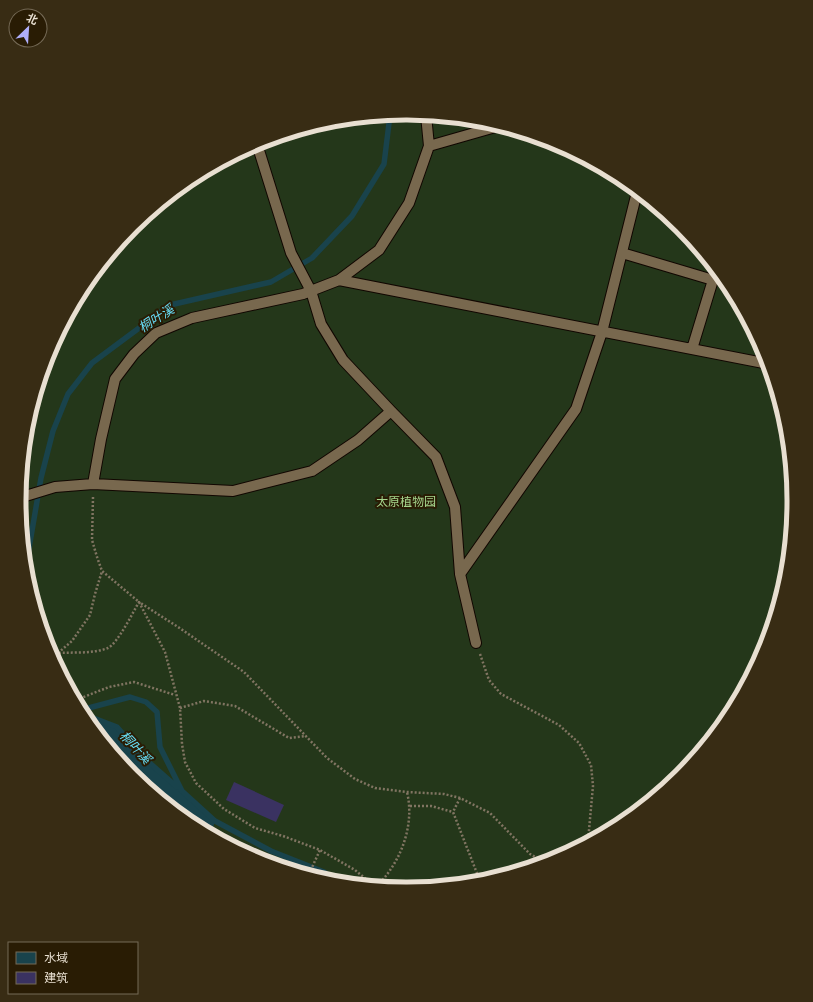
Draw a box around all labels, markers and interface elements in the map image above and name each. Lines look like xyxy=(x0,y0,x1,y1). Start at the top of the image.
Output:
north arrow xyxy=(8,8,48,48)
text: 北 xyxy=(24,10,40,28)
water label: 桐叶溪 xyxy=(135,300,178,335)
park label: 太原植物园 xyxy=(376,494,436,509)
water label: 桐叶溪 xyxy=(117,727,157,768)
legend xyxy=(8,942,138,994)
text: 水域 xyxy=(44,950,68,965)
text: 建筑 xyxy=(44,970,68,985)

